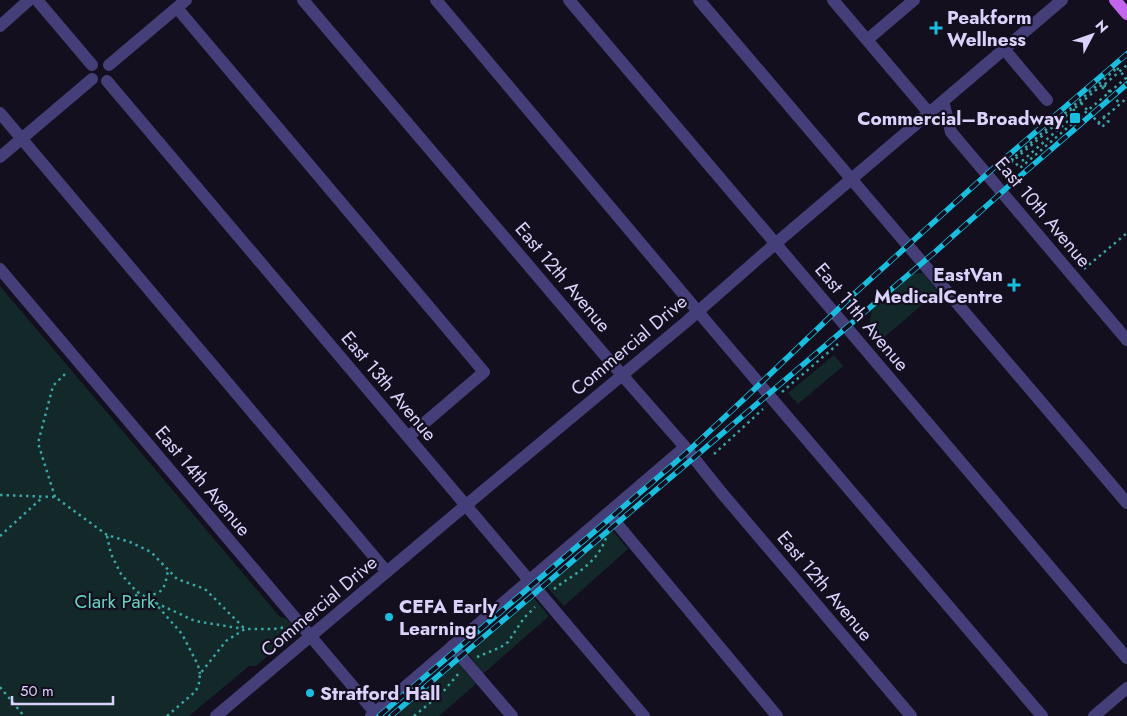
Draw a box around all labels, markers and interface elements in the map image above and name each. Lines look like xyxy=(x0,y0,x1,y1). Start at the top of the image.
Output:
place label: Peakform Wellness xyxy=(947,4,1032,53)
north arrow xyxy=(1067,10,1117,60)
text: N xyxy=(1091,16,1113,37)
marker: Peakform Wellness xyxy=(929,21,943,35)
place label: Commercial–Broadway xyxy=(857,105,1065,132)
marker: Commercial–Broadway xyxy=(1068,111,1082,125)
street label: East 10th Avenue xyxy=(989,151,1097,273)
street label: East 12th Avenue xyxy=(509,216,617,338)
street label: East 11th Avenue xyxy=(809,257,916,377)
place label: EastVan MedicalCentre xyxy=(874,261,1003,310)
marker: EastVan MedicalCentre xyxy=(1007,278,1021,292)
street label: Commercial Drive xyxy=(565,288,693,402)
street label: East 13th Avenue xyxy=(335,325,443,447)
street label: East 14th Avenue xyxy=(149,420,257,542)
street label: East 12th Avenue xyxy=(771,525,879,647)
street label: Commercial Drive xyxy=(255,549,383,663)
park label: Clark Park xyxy=(75,588,156,615)
place label: CEFA Early Learning xyxy=(399,593,498,642)
marker: CEFA Early Learning xyxy=(383,611,395,623)
scale bar xyxy=(12,674,114,706)
text: 50 m xyxy=(20,680,54,702)
place label: Stratford Hall xyxy=(320,680,440,707)
marker: Stratford Hall xyxy=(304,687,316,699)

